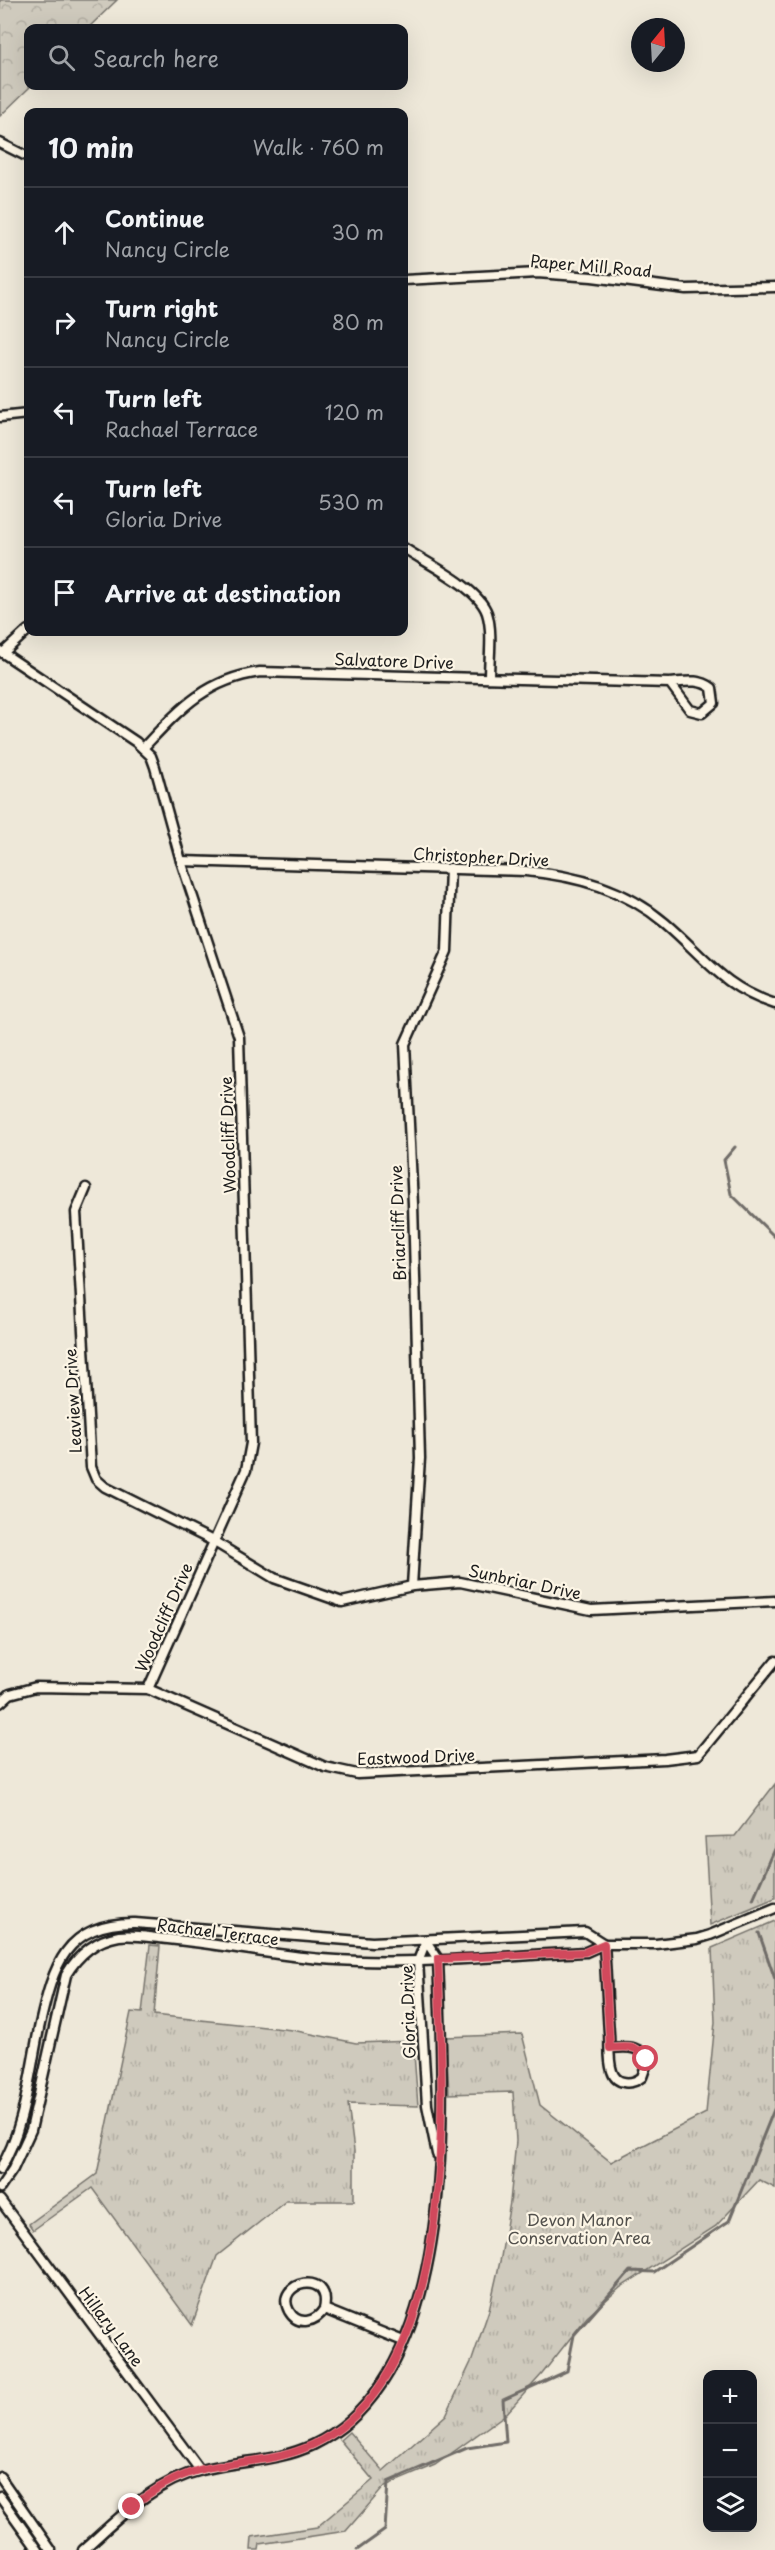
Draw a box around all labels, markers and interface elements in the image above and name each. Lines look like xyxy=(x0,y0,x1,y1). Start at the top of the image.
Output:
north arrow xyxy=(631,18,685,72)
search box xyxy=(24,24,408,90)
icon: search xyxy=(45,41,78,74)
text: Search here xyxy=(93,41,219,74)
text: 10 min xyxy=(48,128,134,167)
text: Walk · 760 m xyxy=(253,132,384,162)
text: Continue xyxy=(105,201,204,234)
icon: ahead xyxy=(48,216,81,249)
text: 30 m xyxy=(331,217,384,247)
text: Nancy Circle xyxy=(105,234,230,264)
street label: Paper Mill Road xyxy=(529,248,653,282)
text: Turn right xyxy=(105,291,218,324)
icon: right xyxy=(48,306,81,339)
text: 80 m xyxy=(332,307,384,337)
text: Nancy Circle xyxy=(105,324,230,354)
text: Turn left xyxy=(105,381,202,414)
icon: left xyxy=(48,396,81,429)
text: 120 m xyxy=(325,397,384,427)
text: Rachael Terrace xyxy=(105,414,258,444)
text: Turn left xyxy=(105,471,202,504)
icon: left xyxy=(48,486,81,519)
text: 530 m xyxy=(318,487,384,517)
text: Gloria Drive xyxy=(105,504,223,534)
icon: arrive xyxy=(48,576,81,609)
text: Arrive at destination xyxy=(105,576,341,609)
street label: Salvatore Drive xyxy=(334,646,454,674)
street label: Christopher Drive xyxy=(412,840,550,872)
street label: Woodcliff Drive xyxy=(213,1076,241,1194)
street label: Briarcliff Drive xyxy=(383,1165,411,1281)
street label: Leaview Drive xyxy=(57,1348,87,1454)
street label: Sunbriar Drive xyxy=(466,1557,584,1605)
street label: Woodcliff Drive xyxy=(128,1559,198,1675)
street label: Eastwood Drive xyxy=(357,1742,475,1770)
street label: Rachael Terrace xyxy=(156,1912,280,1950)
street label: Gloria Drive xyxy=(393,1964,421,2059)
route start xyxy=(632,2045,658,2071)
park label: Devon Manor Conservation Area xyxy=(507,2207,651,2249)
street label: Hillary Lane xyxy=(74,2281,150,2371)
map controls xyxy=(703,2370,757,2532)
button: + xyxy=(703,2370,757,2424)
button: − xyxy=(703,2424,757,2478)
button: layers xyxy=(703,2478,757,2532)
route end xyxy=(118,2493,144,2519)

